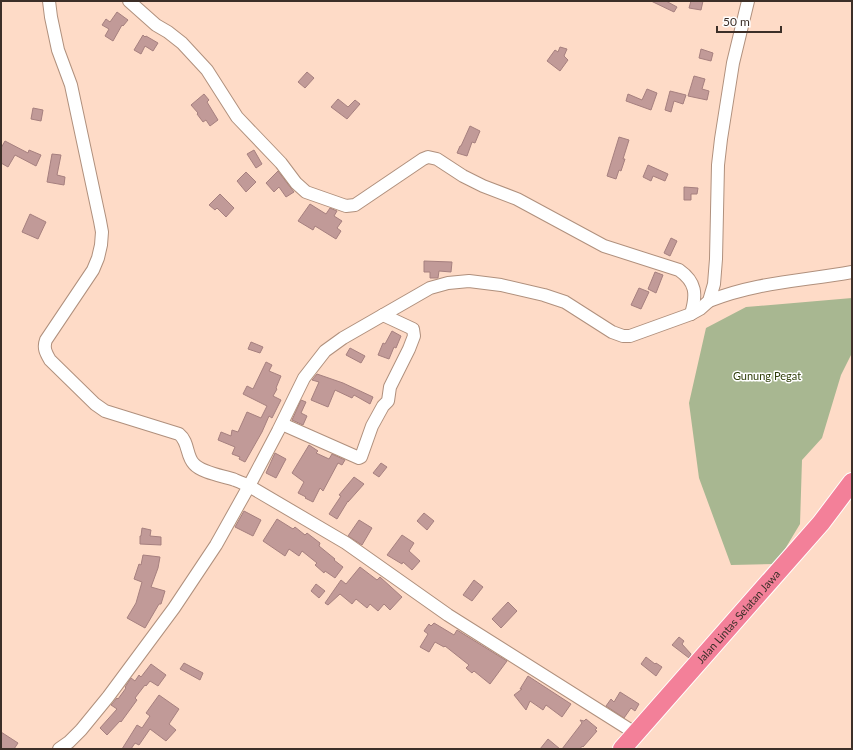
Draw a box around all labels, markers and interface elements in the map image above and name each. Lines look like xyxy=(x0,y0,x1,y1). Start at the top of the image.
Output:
scale bar xyxy=(717,8,781,34)
text: 50 m xyxy=(723,14,750,29)
park label: Gunung Pegat xyxy=(733,369,801,382)
street label: Jalan Lintas Selatan Jawa xyxy=(693,567,782,666)

